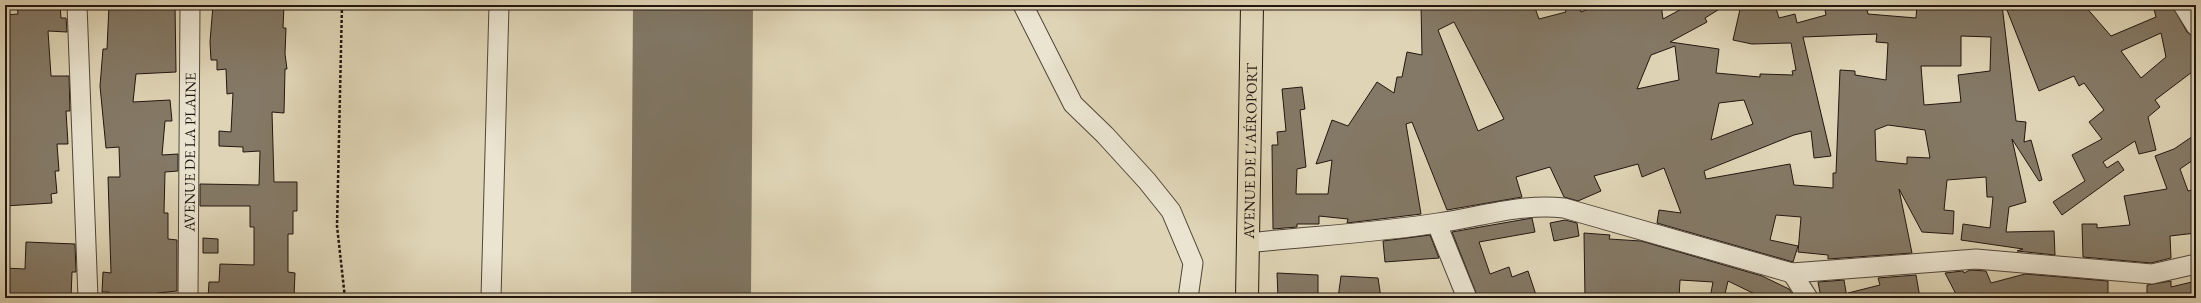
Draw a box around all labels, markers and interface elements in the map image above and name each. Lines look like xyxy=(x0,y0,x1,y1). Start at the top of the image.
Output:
street label: AVENUE DE L'AÉROPORT xyxy=(1238,62,1261,240)
street label: AVENUE DE LA PLAINE xyxy=(179,72,199,233)

